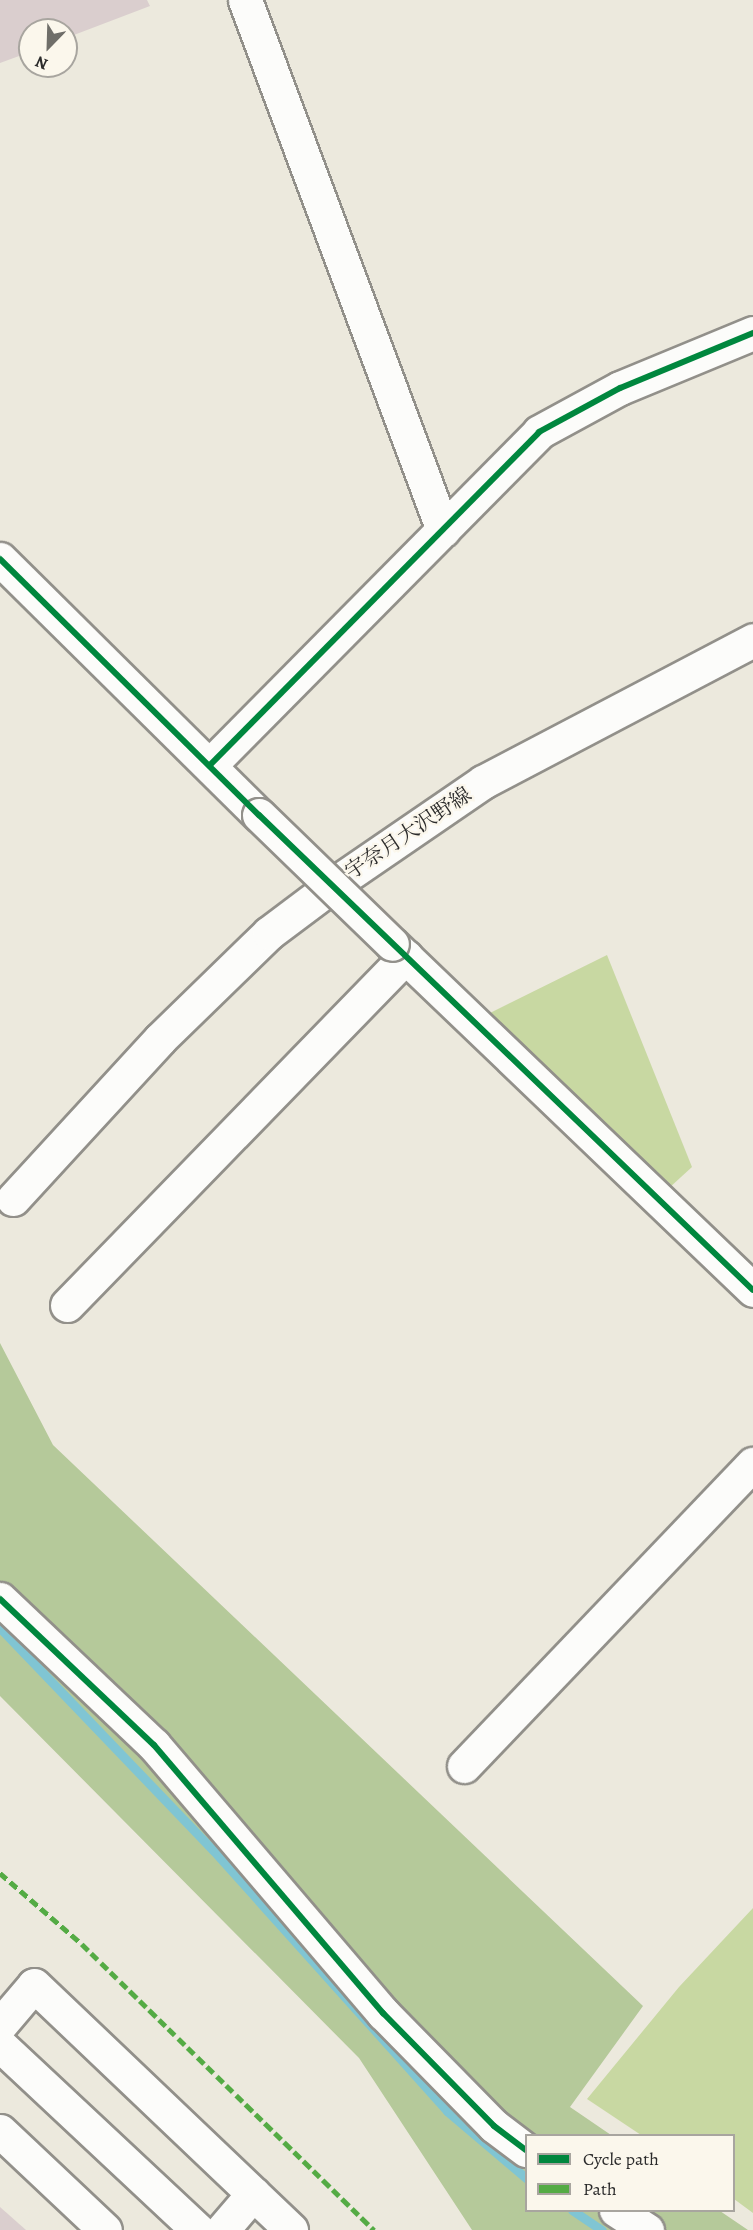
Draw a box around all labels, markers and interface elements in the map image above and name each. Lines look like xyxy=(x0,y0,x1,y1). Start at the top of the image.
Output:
north arrow xyxy=(18,18,78,78)
text: N xyxy=(32,50,51,75)
street label: 宇奈月大沢野線 xyxy=(340,781,476,885)
legend xyxy=(525,2134,735,2212)
text: Cycle path xyxy=(583,2147,659,2171)
text: Path xyxy=(583,2177,617,2201)

